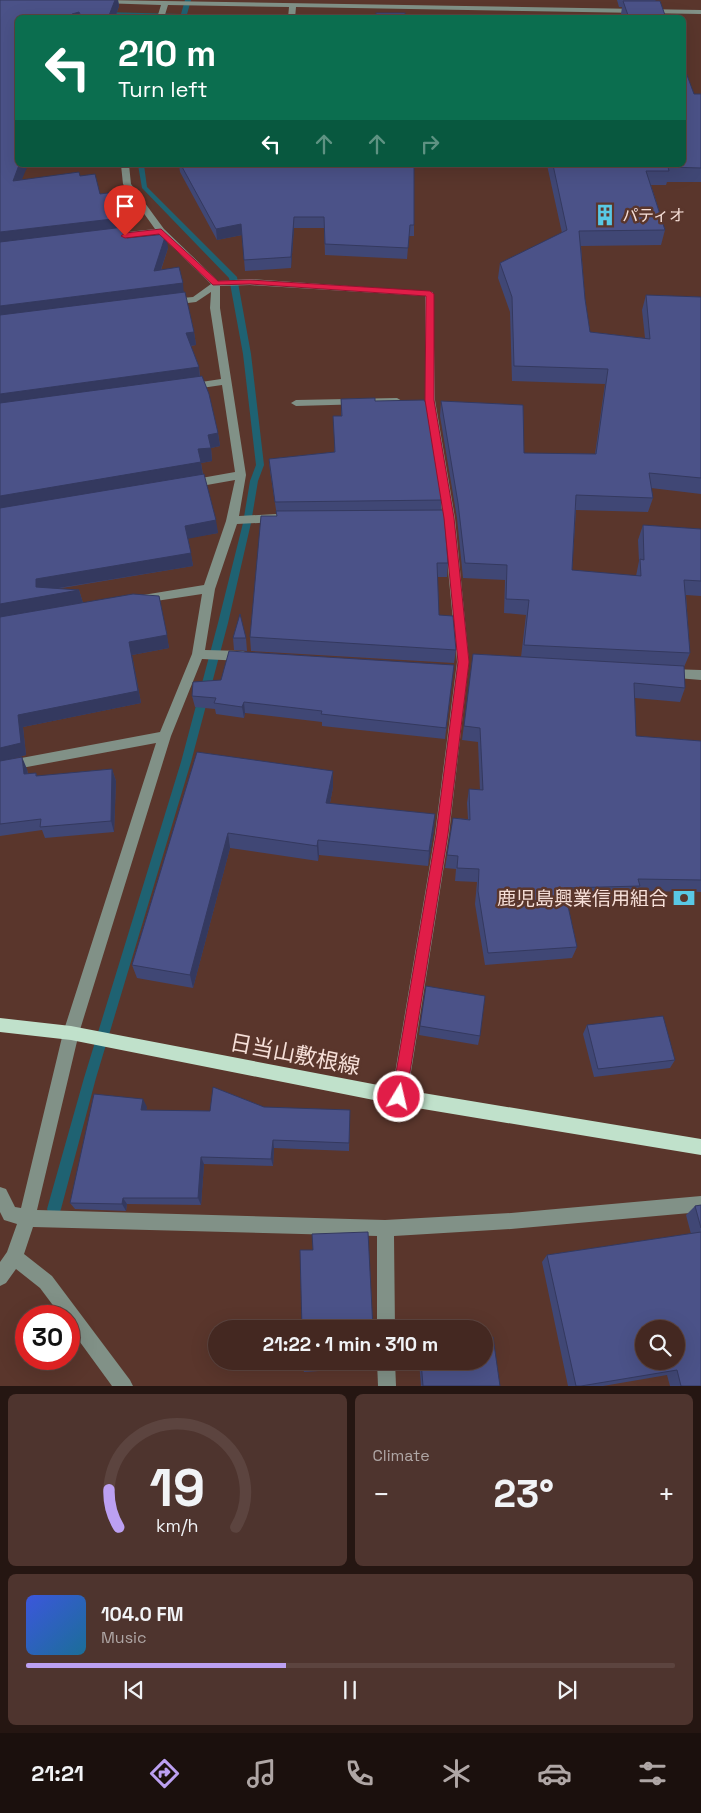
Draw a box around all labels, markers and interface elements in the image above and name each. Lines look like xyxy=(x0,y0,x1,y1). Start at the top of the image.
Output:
text: 210 m xyxy=(118,32,216,76)
icon: left xyxy=(35,35,100,100)
text: Turn left xyxy=(118,75,208,103)
icon: left xyxy=(257,130,285,158)
icon: ahead xyxy=(310,130,338,158)
icon: ahead xyxy=(363,130,391,158)
icon: right xyxy=(416,130,444,158)
pin xyxy=(104,185,146,236)
icon: arrive xyxy=(111,192,139,220)
building icon: パティオ xyxy=(592,202,618,228)
place label: パティオ xyxy=(622,205,685,226)
bank icon: 鹿児島興業信用組合 xyxy=(671,885,697,911)
place label: 鹿児島興業信用組合 xyxy=(497,886,668,911)
street label: 日当山敷根線 xyxy=(228,1028,362,1080)
position arrow xyxy=(372,1070,424,1122)
speed limit sign: 30 xyxy=(15,1305,80,1370)
map controls xyxy=(635,1320,685,1370)
button: search xyxy=(635,1320,685,1370)
text: 21:22 · 1 min · 310 m xyxy=(263,1332,438,1357)
text: Climate xyxy=(373,1445,430,1466)
text: 19 xyxy=(149,1455,205,1521)
text: 23° xyxy=(493,1470,554,1518)
text: − xyxy=(373,1476,390,1512)
text: + xyxy=(658,1476,675,1512)
text: km/h xyxy=(156,1514,199,1537)
text: 104.0 FM xyxy=(101,1602,183,1627)
text: Music xyxy=(101,1627,147,1648)
icon: previous xyxy=(120,1676,148,1704)
icon: pause xyxy=(336,1676,364,1704)
icon: next xyxy=(553,1676,581,1704)
icon: directions xyxy=(147,1756,182,1791)
icon: music xyxy=(244,1756,279,1791)
icon: phone xyxy=(342,1756,377,1791)
icon: climate xyxy=(439,1756,474,1791)
icon: car xyxy=(537,1756,572,1791)
icon: filters xyxy=(635,1756,670,1791)
text: 21:21 xyxy=(31,1759,84,1787)

